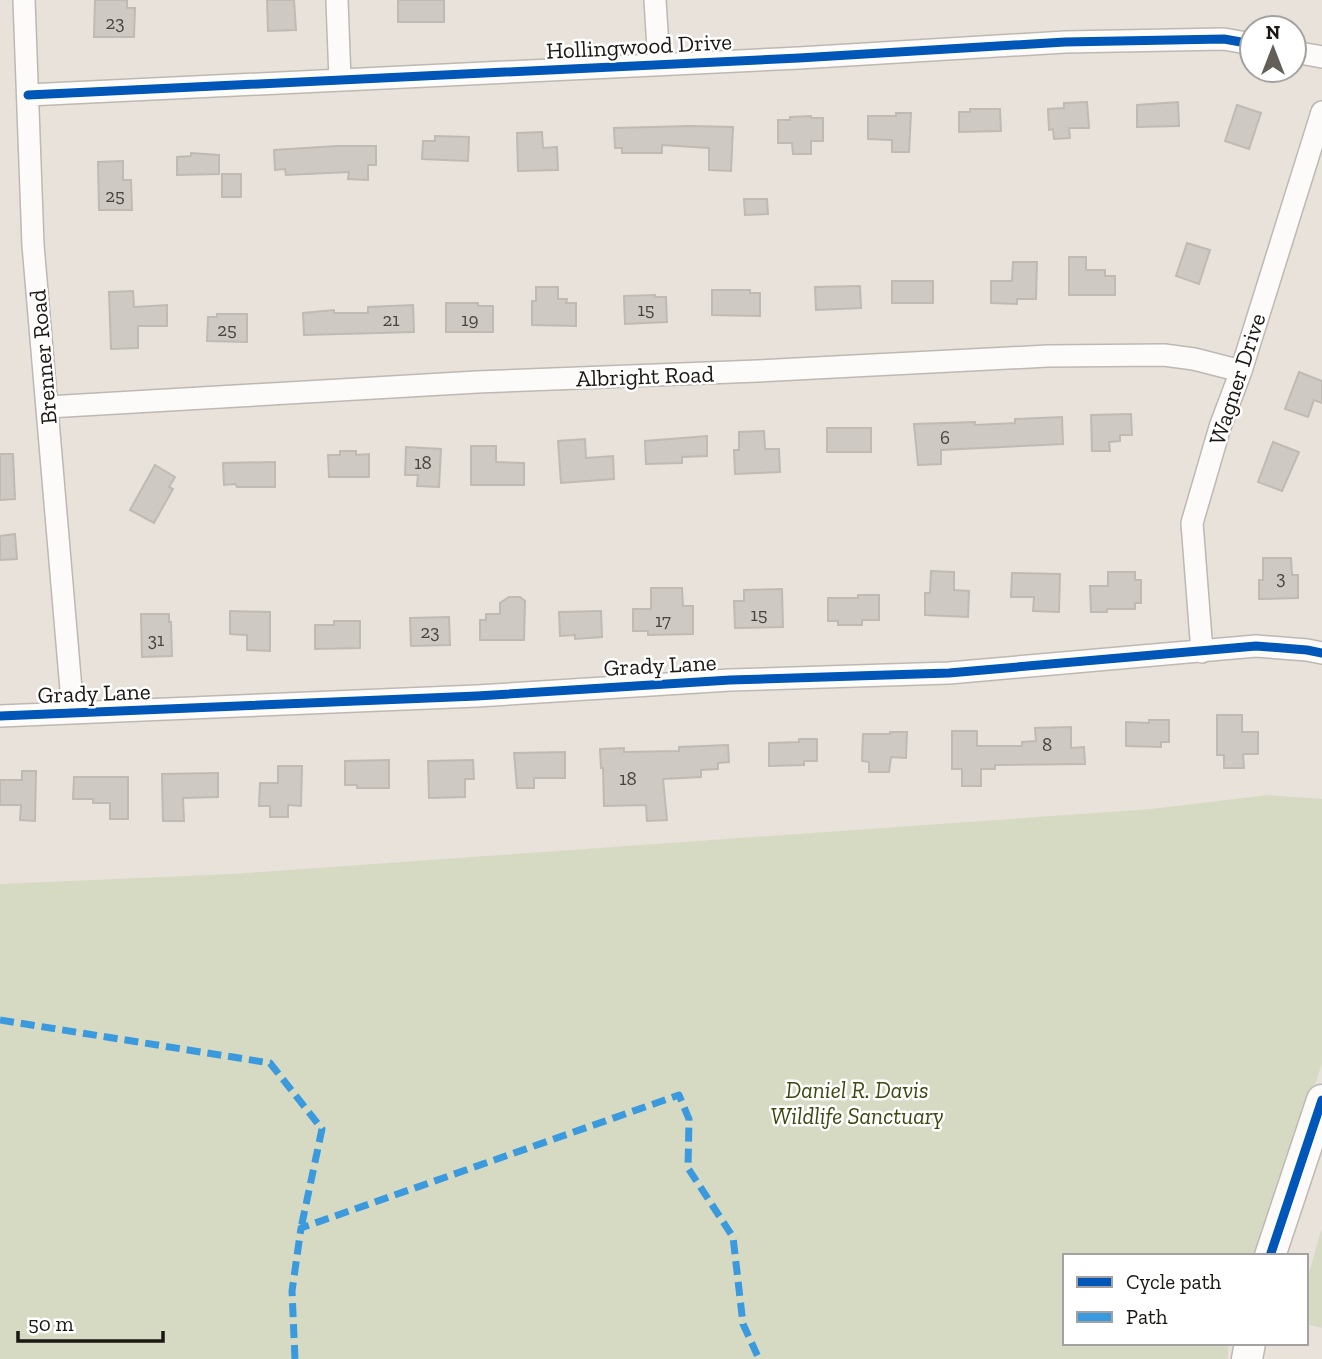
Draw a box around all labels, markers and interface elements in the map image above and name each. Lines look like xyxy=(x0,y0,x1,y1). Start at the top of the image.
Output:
house number: 23 xyxy=(105,11,125,34)
north arrow xyxy=(1238,14,1308,84)
text: N xyxy=(1266,21,1280,44)
street label: Hollingwood Drive xyxy=(545,27,733,65)
house number: 25 xyxy=(105,184,125,207)
street label: Brenner Road xyxy=(23,288,63,426)
house number: 15 xyxy=(637,298,655,321)
house number: 21 xyxy=(382,308,400,331)
house number: 19 xyxy=(461,308,479,331)
street label: Wagner Drive xyxy=(1203,310,1271,448)
house number: 25 xyxy=(217,318,237,341)
street label: Albright Road xyxy=(576,360,715,392)
house number: 6 xyxy=(940,426,950,449)
house number: 18 xyxy=(414,451,432,474)
house number: 3 xyxy=(1276,566,1286,589)
house number: 15 xyxy=(750,603,768,626)
house number: 17 xyxy=(655,609,671,632)
house number: 23 xyxy=(420,620,440,643)
house number: 31 xyxy=(148,628,164,651)
street label: Grady Lane xyxy=(603,648,717,682)
street label: Grady Lane xyxy=(37,677,151,709)
house number: 8 xyxy=(1042,733,1052,756)
house number: 18 xyxy=(619,767,637,790)
park label: Daniel R. Davis Wildlife Sanctuary xyxy=(771,1076,944,1130)
legend xyxy=(1063,1254,1308,1345)
text: Cycle path xyxy=(1126,1269,1221,1294)
scale bar xyxy=(18,1300,163,1344)
text: Path xyxy=(1126,1304,1168,1329)
text: 50 m xyxy=(28,1311,74,1336)

